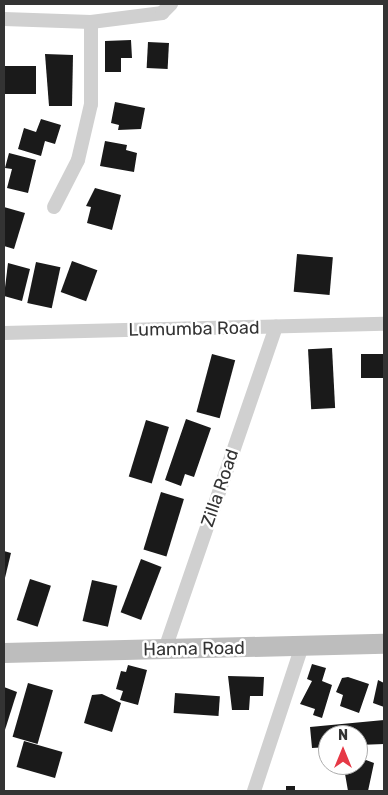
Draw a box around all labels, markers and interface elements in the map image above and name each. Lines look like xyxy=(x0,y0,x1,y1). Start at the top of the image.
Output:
street label: Lumumba Road xyxy=(128,317,260,341)
street label: Zilla Road xyxy=(197,446,243,530)
street label: Hanna Road xyxy=(143,637,245,661)
north arrow xyxy=(318,725,368,775)
text: N xyxy=(338,727,348,744)

